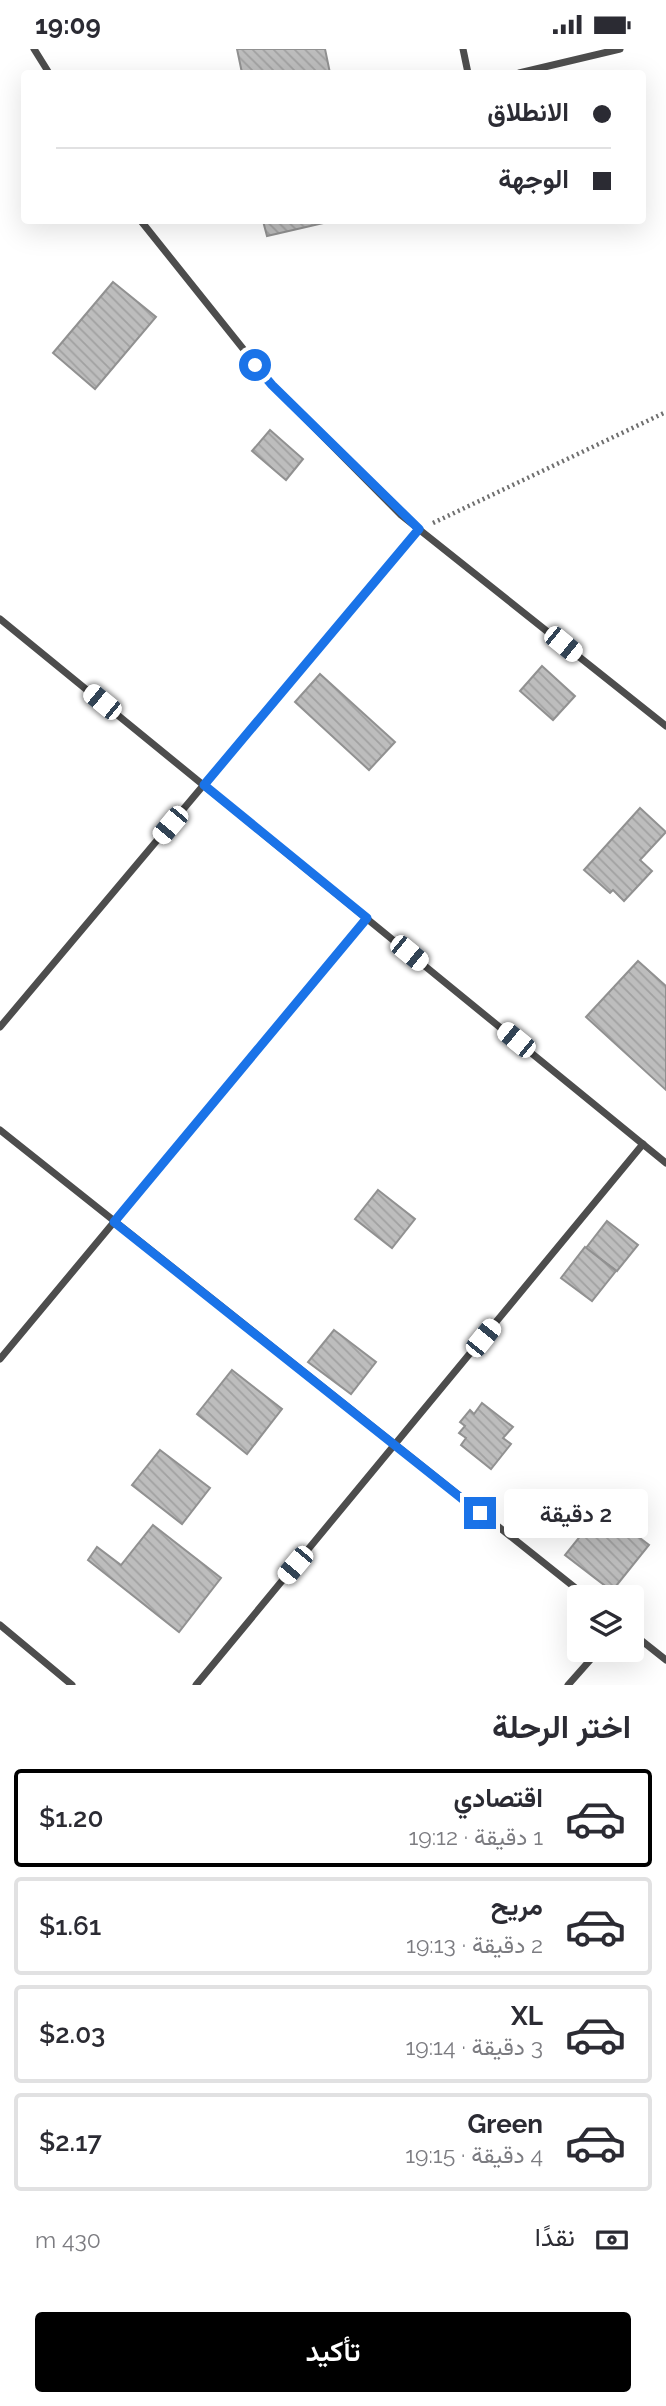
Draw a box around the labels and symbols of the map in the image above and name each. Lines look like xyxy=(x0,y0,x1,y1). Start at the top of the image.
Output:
route start xyxy=(239,349,271,381)
car xyxy=(541,623,586,665)
car xyxy=(80,681,125,723)
car xyxy=(149,802,192,848)
car xyxy=(387,932,432,974)
car xyxy=(494,1019,539,1061)
car xyxy=(462,1315,505,1361)
callout: 2 دقيقة xyxy=(504,1489,648,1537)
route end xyxy=(464,1497,496,1529)
car xyxy=(274,1542,317,1588)

